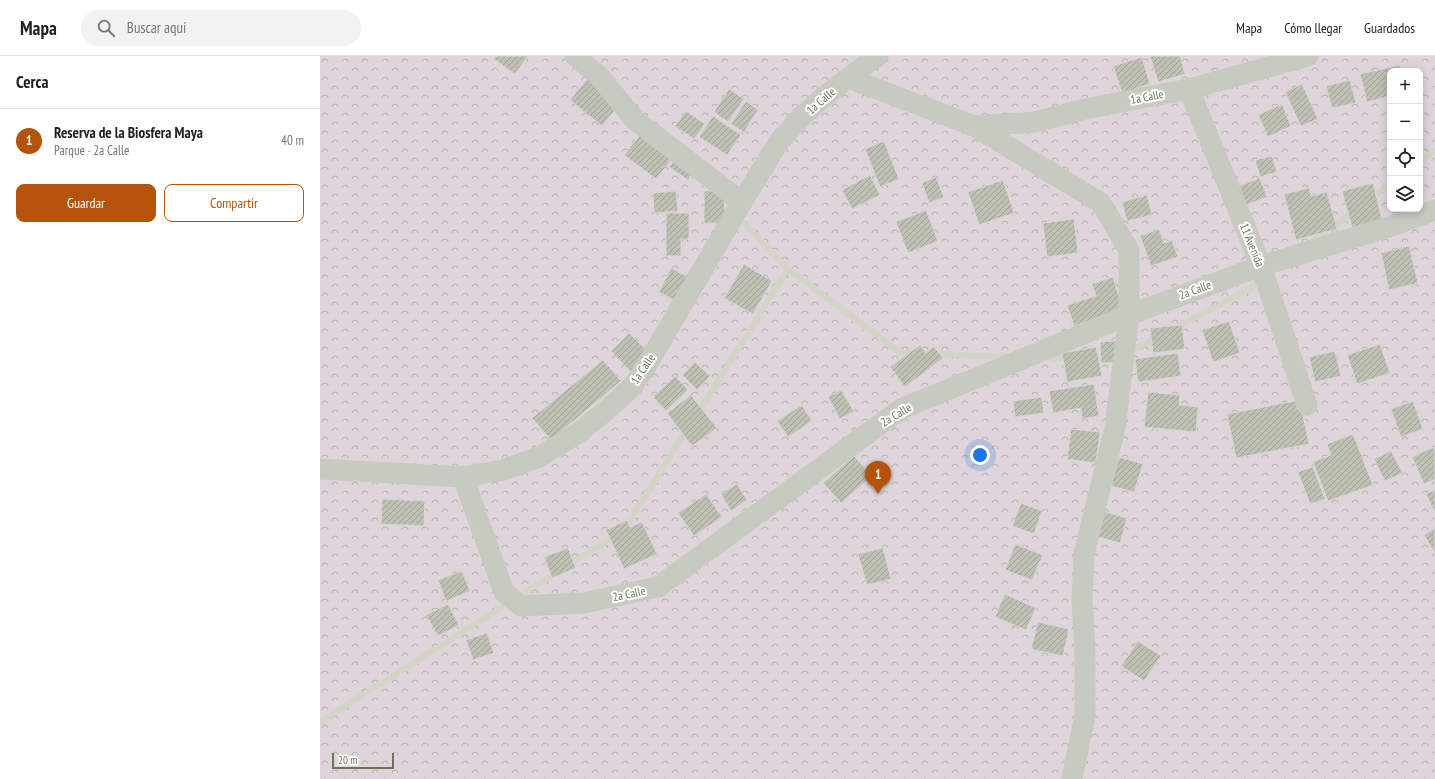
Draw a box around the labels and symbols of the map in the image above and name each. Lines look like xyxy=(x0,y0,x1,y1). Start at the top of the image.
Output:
street label: 1a Calle xyxy=(803,84,838,117)
street label: 1a Calle xyxy=(1129,86,1165,107)
street label: 11 Avenida xyxy=(1237,221,1268,269)
street label: 2a Calle xyxy=(1177,277,1213,302)
street label: 1a Calle xyxy=(627,351,658,387)
street label: 2a Calle xyxy=(878,400,914,430)
your location xyxy=(970,445,990,465)
pin: 1 xyxy=(865,461,891,494)
street label: 2a Calle xyxy=(611,583,647,604)
scale bar xyxy=(332,751,394,770)

